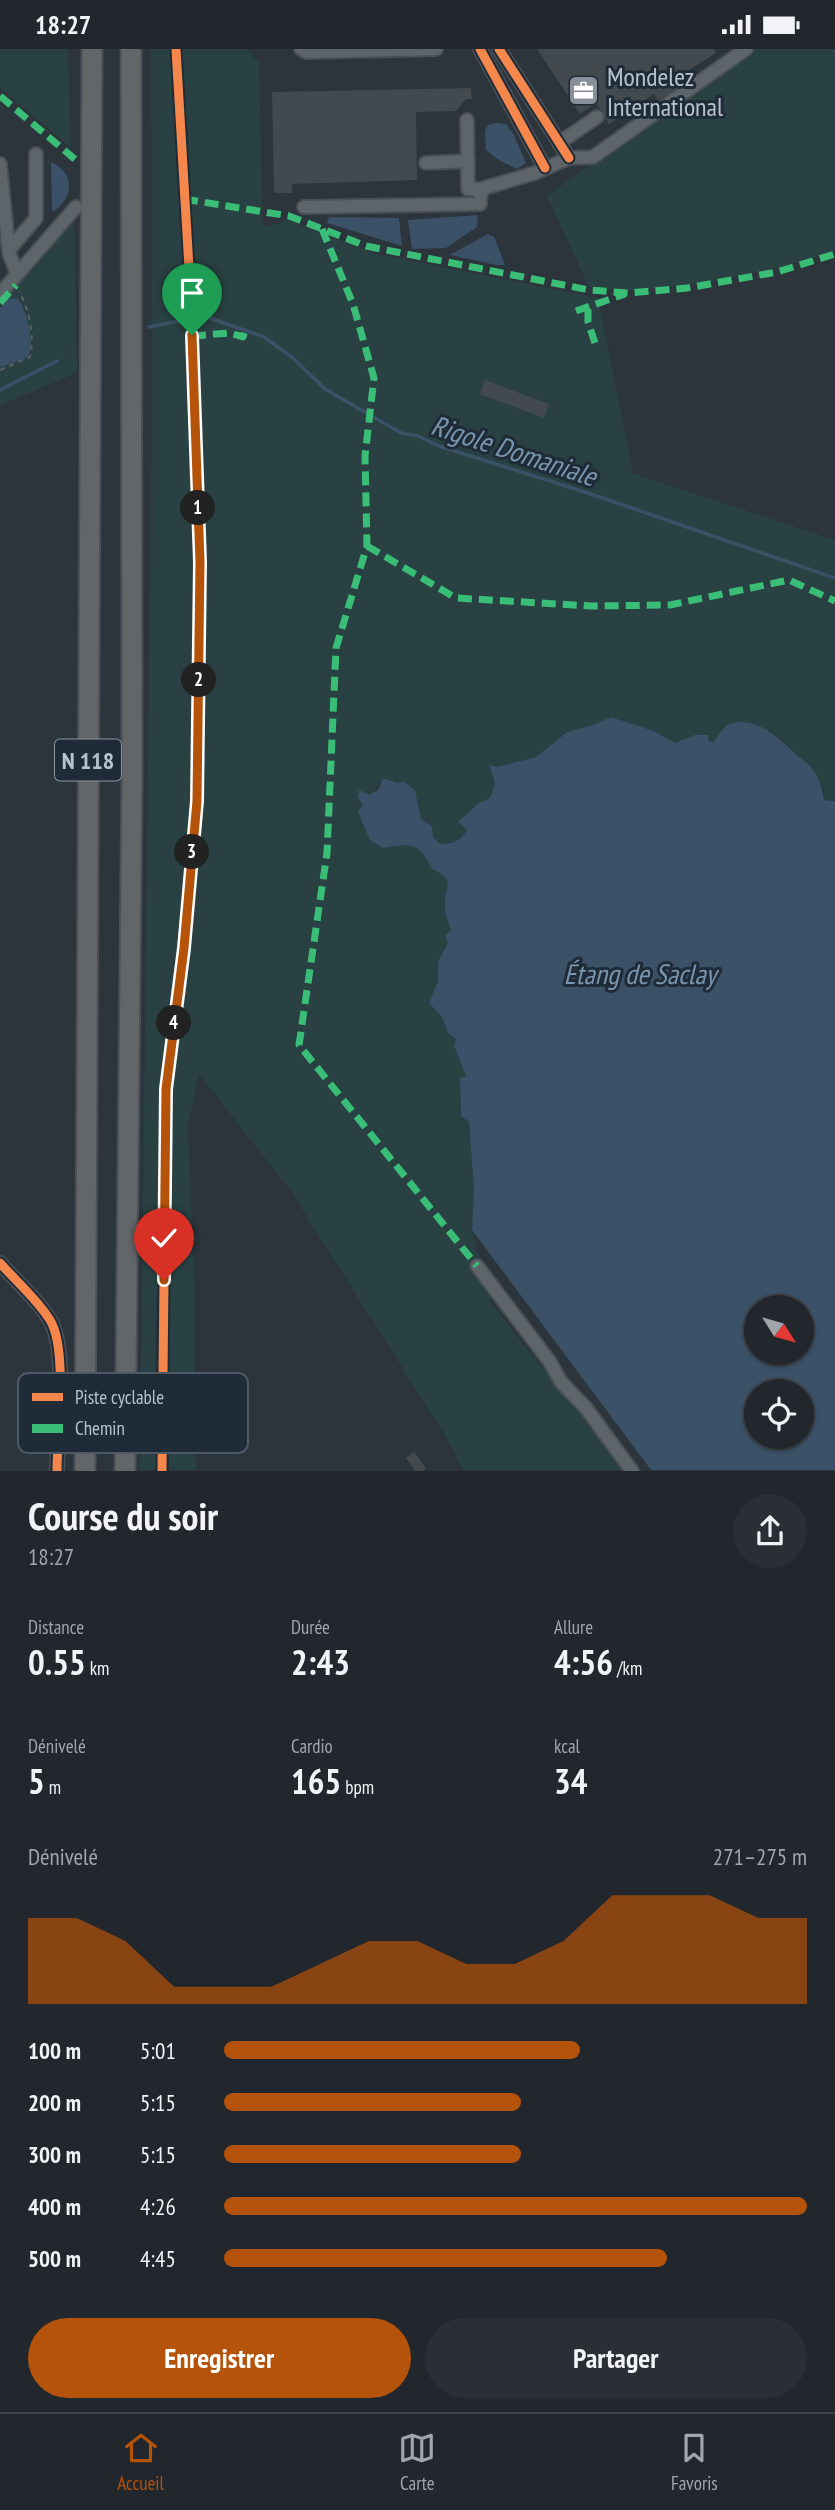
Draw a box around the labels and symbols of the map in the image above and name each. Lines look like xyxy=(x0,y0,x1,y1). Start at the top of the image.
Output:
place label: Mondelez International xyxy=(607,60,723,123)
office icon: Mondelez International xyxy=(567,74,601,108)
pin xyxy=(162,263,222,335)
water label: Rigole Domaniale xyxy=(427,406,604,495)
pin: 1 xyxy=(180,491,216,525)
pin: 2 xyxy=(182,663,216,697)
road number: N 118 xyxy=(55,739,121,781)
pin: 3 xyxy=(174,835,210,869)
water label: Étang de Saclay xyxy=(564,955,720,992)
pin: 4 xyxy=(156,1005,192,1041)
pin xyxy=(134,1208,194,1280)
north arrow xyxy=(744,1295,814,1365)
legend xyxy=(18,1373,248,1453)
text: Piste cyclable xyxy=(75,1385,164,1409)
text: Chemin xyxy=(75,1416,125,1440)

